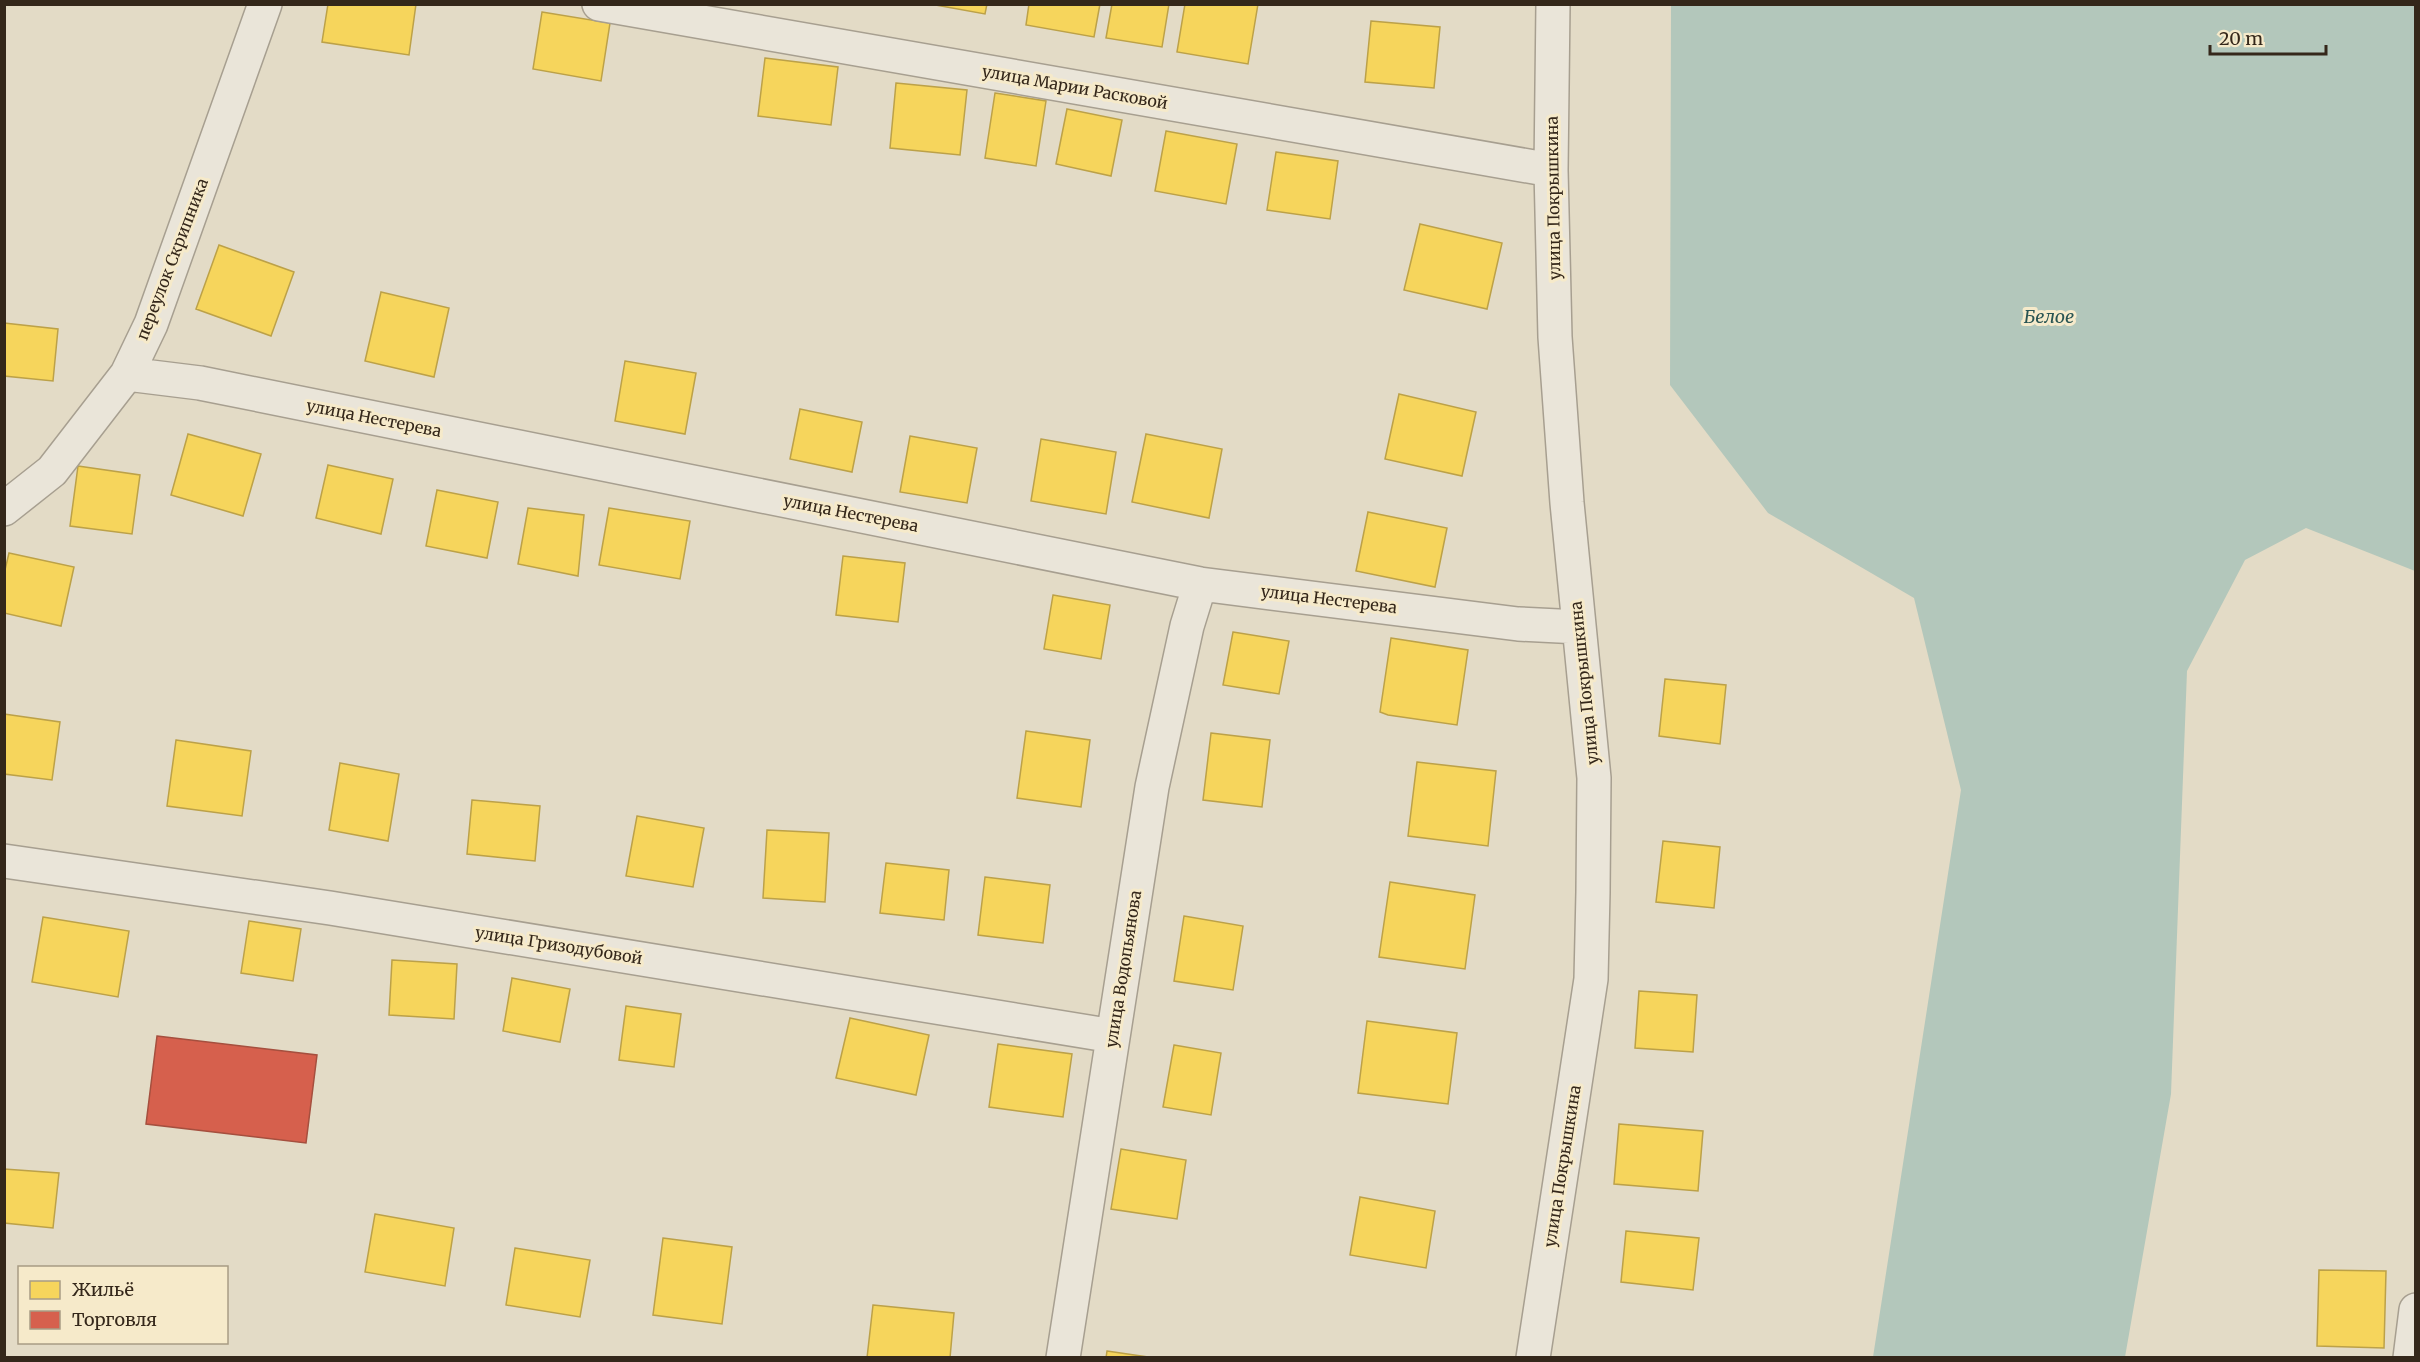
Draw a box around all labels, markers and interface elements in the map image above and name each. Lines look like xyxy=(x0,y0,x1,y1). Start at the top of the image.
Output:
scale bar xyxy=(2210,18,2326,56)
text: 20 m xyxy=(2219,27,2263,50)
street label: улица Марии Расковой xyxy=(981,61,1169,113)
street label: улица Покрышкина xyxy=(1542,115,1564,280)
street label: переулок Скрипника xyxy=(132,175,212,343)
water label: Белое xyxy=(2024,305,2074,328)
street label: улица Нестерева xyxy=(305,395,444,441)
street label: улица Нестерева xyxy=(782,490,921,536)
street label: улица Нестерева xyxy=(1260,581,1399,617)
street label: улица Покрышкина xyxy=(1565,600,1603,766)
street label: улица Водопьянова xyxy=(1101,888,1145,1049)
street label: улица Гризодубовой xyxy=(474,922,644,968)
street label: улица Покрышкина xyxy=(1539,1083,1585,1249)
legend xyxy=(18,1266,228,1344)
text: Жильё xyxy=(72,1278,134,1301)
text: Торговля xyxy=(72,1308,157,1331)

